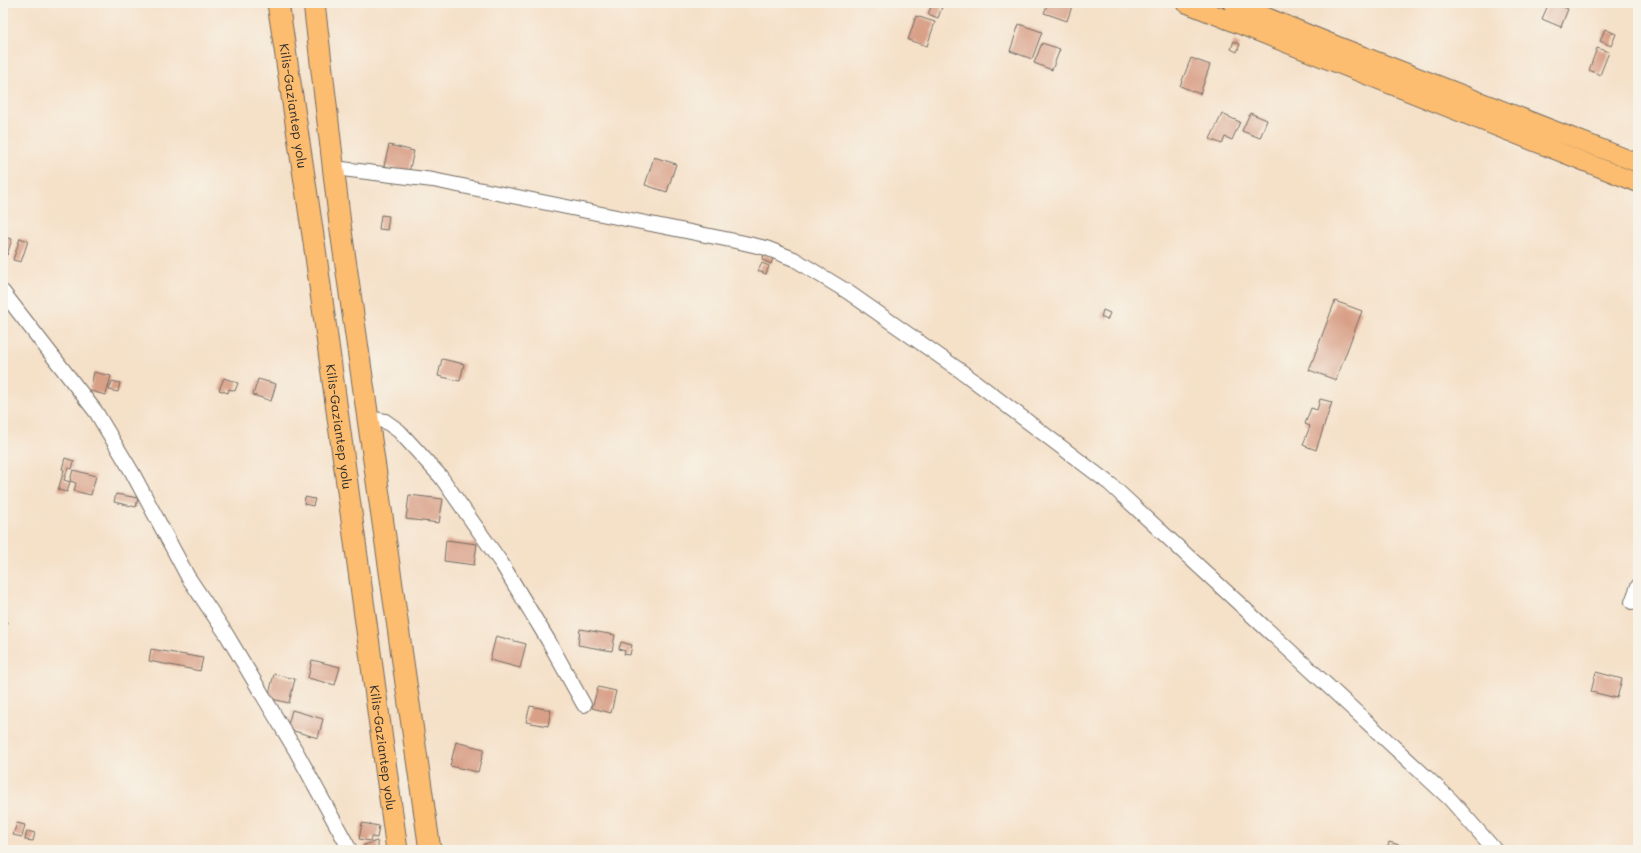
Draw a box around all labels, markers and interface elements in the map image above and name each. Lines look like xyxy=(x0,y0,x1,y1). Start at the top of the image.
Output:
street label: Kilis-Gaziantep yolu xyxy=(276,42,312,169)
street label: Kilis-Gaziantep yolu xyxy=(323,363,357,490)
street label: Kilis-Gaziantep yolu xyxy=(367,684,400,811)

